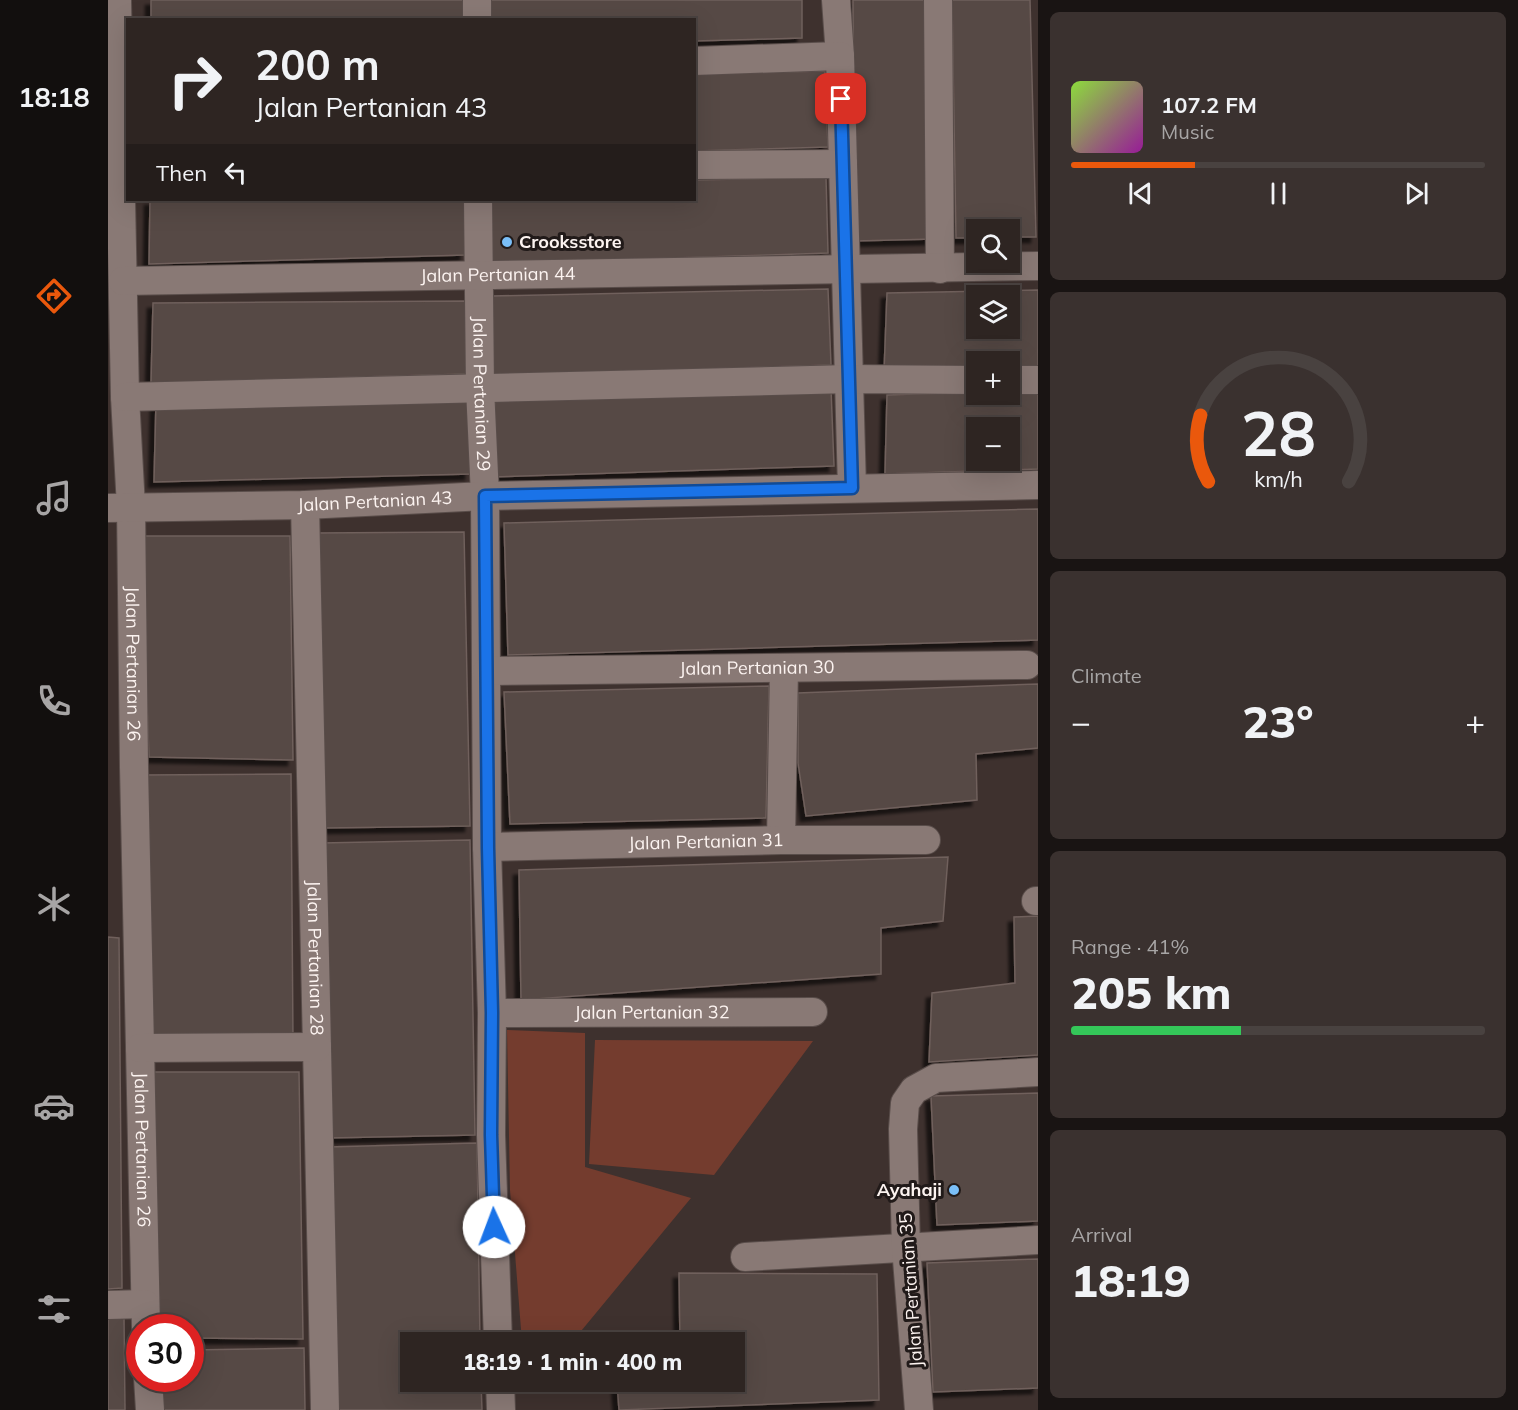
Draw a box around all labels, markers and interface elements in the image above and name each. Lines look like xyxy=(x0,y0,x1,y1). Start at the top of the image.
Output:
text: 200 m xyxy=(255,38,380,91)
icon: right xyxy=(156,42,234,120)
pin xyxy=(815,73,866,124)
text: 18:18 xyxy=(18,80,90,114)
icon: arrive xyxy=(824,82,857,115)
text: Jalan Pertanian 43 xyxy=(255,90,487,124)
text: 107.2 FM xyxy=(1161,91,1257,119)
text: Music xyxy=(1161,119,1214,144)
icon: left xyxy=(219,156,252,189)
text: Then xyxy=(156,159,207,187)
icon: previous xyxy=(1124,177,1157,210)
icon: pause xyxy=(1262,177,1295,210)
icon: next xyxy=(1400,177,1433,210)
map controls xyxy=(966,219,1020,471)
button: search xyxy=(966,219,1020,273)
place label: Crooksstore xyxy=(519,230,622,253)
marker: Crooksstore xyxy=(500,235,514,249)
street label: Jalan Pertanian 44 xyxy=(420,262,576,287)
icon: directions xyxy=(33,275,75,317)
button: layers xyxy=(966,285,1020,339)
street label: Jalan Pertanian 29 xyxy=(468,316,496,472)
button: + xyxy=(966,351,1020,405)
text: 28 xyxy=(1241,394,1315,473)
button: − xyxy=(966,417,1020,471)
text: km/h xyxy=(1254,466,1302,493)
icon: music xyxy=(33,477,75,519)
street label: Jalan Pertanian 43 xyxy=(297,486,453,516)
street label: Jalan Pertanian 26 xyxy=(121,586,146,741)
street label: Jalan Pertanian 30 xyxy=(679,655,835,680)
text: Climate xyxy=(1071,663,1142,688)
icon: phone xyxy=(33,680,75,722)
text: 23° xyxy=(1242,693,1314,749)
text: − xyxy=(1071,701,1091,742)
text: + xyxy=(1465,701,1485,742)
street label: Jalan Pertanian 31 xyxy=(628,828,784,855)
street label: Jalan Pertanian 28 xyxy=(302,880,329,1036)
icon: climate xyxy=(33,883,75,925)
text: Range · 41% xyxy=(1071,934,1189,959)
text: 205 km xyxy=(1071,964,1232,1020)
street label: Jalan Pertanian 32 xyxy=(574,1000,730,1024)
street label: Jalan Pertanian 26 xyxy=(130,1072,156,1227)
icon: car xyxy=(33,1085,75,1127)
place label: Ayahaji xyxy=(877,1178,942,1201)
marker: Ayahaji xyxy=(947,1183,961,1197)
position arrow xyxy=(462,1195,526,1259)
street label: Jalan Pertanian 35 xyxy=(894,1212,927,1368)
text: Arrival xyxy=(1071,1222,1132,1247)
text: 18:19 xyxy=(1071,1252,1191,1308)
icon: filters xyxy=(33,1288,75,1330)
speed limit sign: 30 xyxy=(126,1314,204,1392)
text: 18:19 · 1 min · 400 m xyxy=(463,1348,682,1376)

